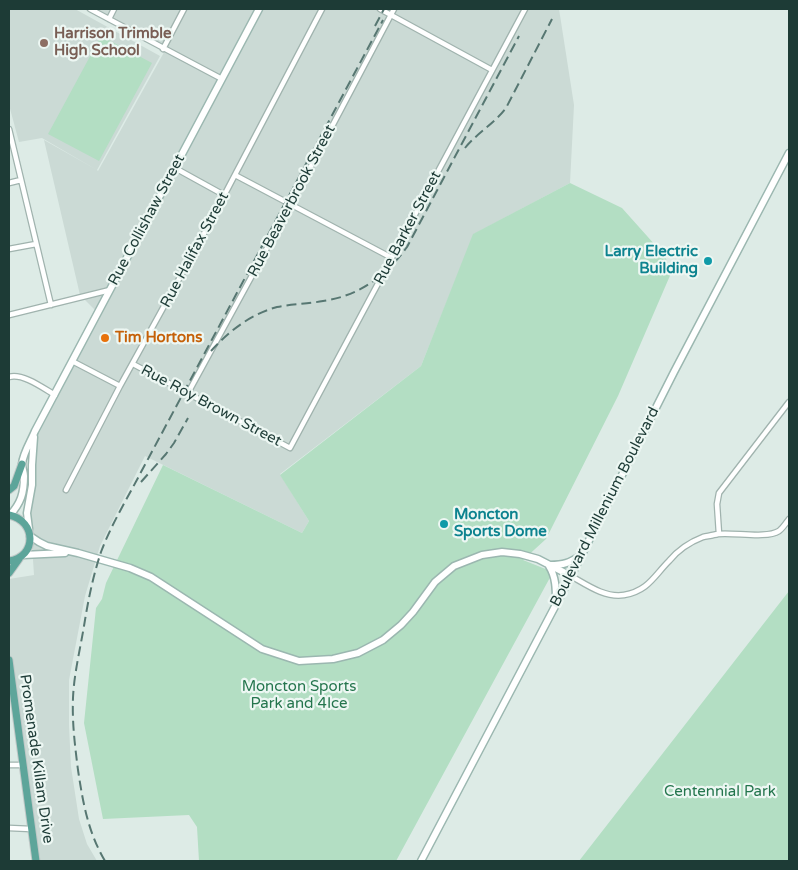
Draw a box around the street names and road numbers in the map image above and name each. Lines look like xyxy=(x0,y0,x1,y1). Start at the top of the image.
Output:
street label: Rue Beaverbrook Street xyxy=(244,122,340,280)
street label: Rue Collishaw Street xyxy=(105,151,189,289)
street label: Rue Barker Street xyxy=(371,168,445,288)
street label: Rue Halifax Street xyxy=(157,189,233,311)
street label: Rue Roy Brown Street xyxy=(138,361,284,451)
street label: Boulevard Millenium Boulevard xyxy=(547,404,663,610)
street label: Promenade Killam Drive xyxy=(15,673,57,845)

